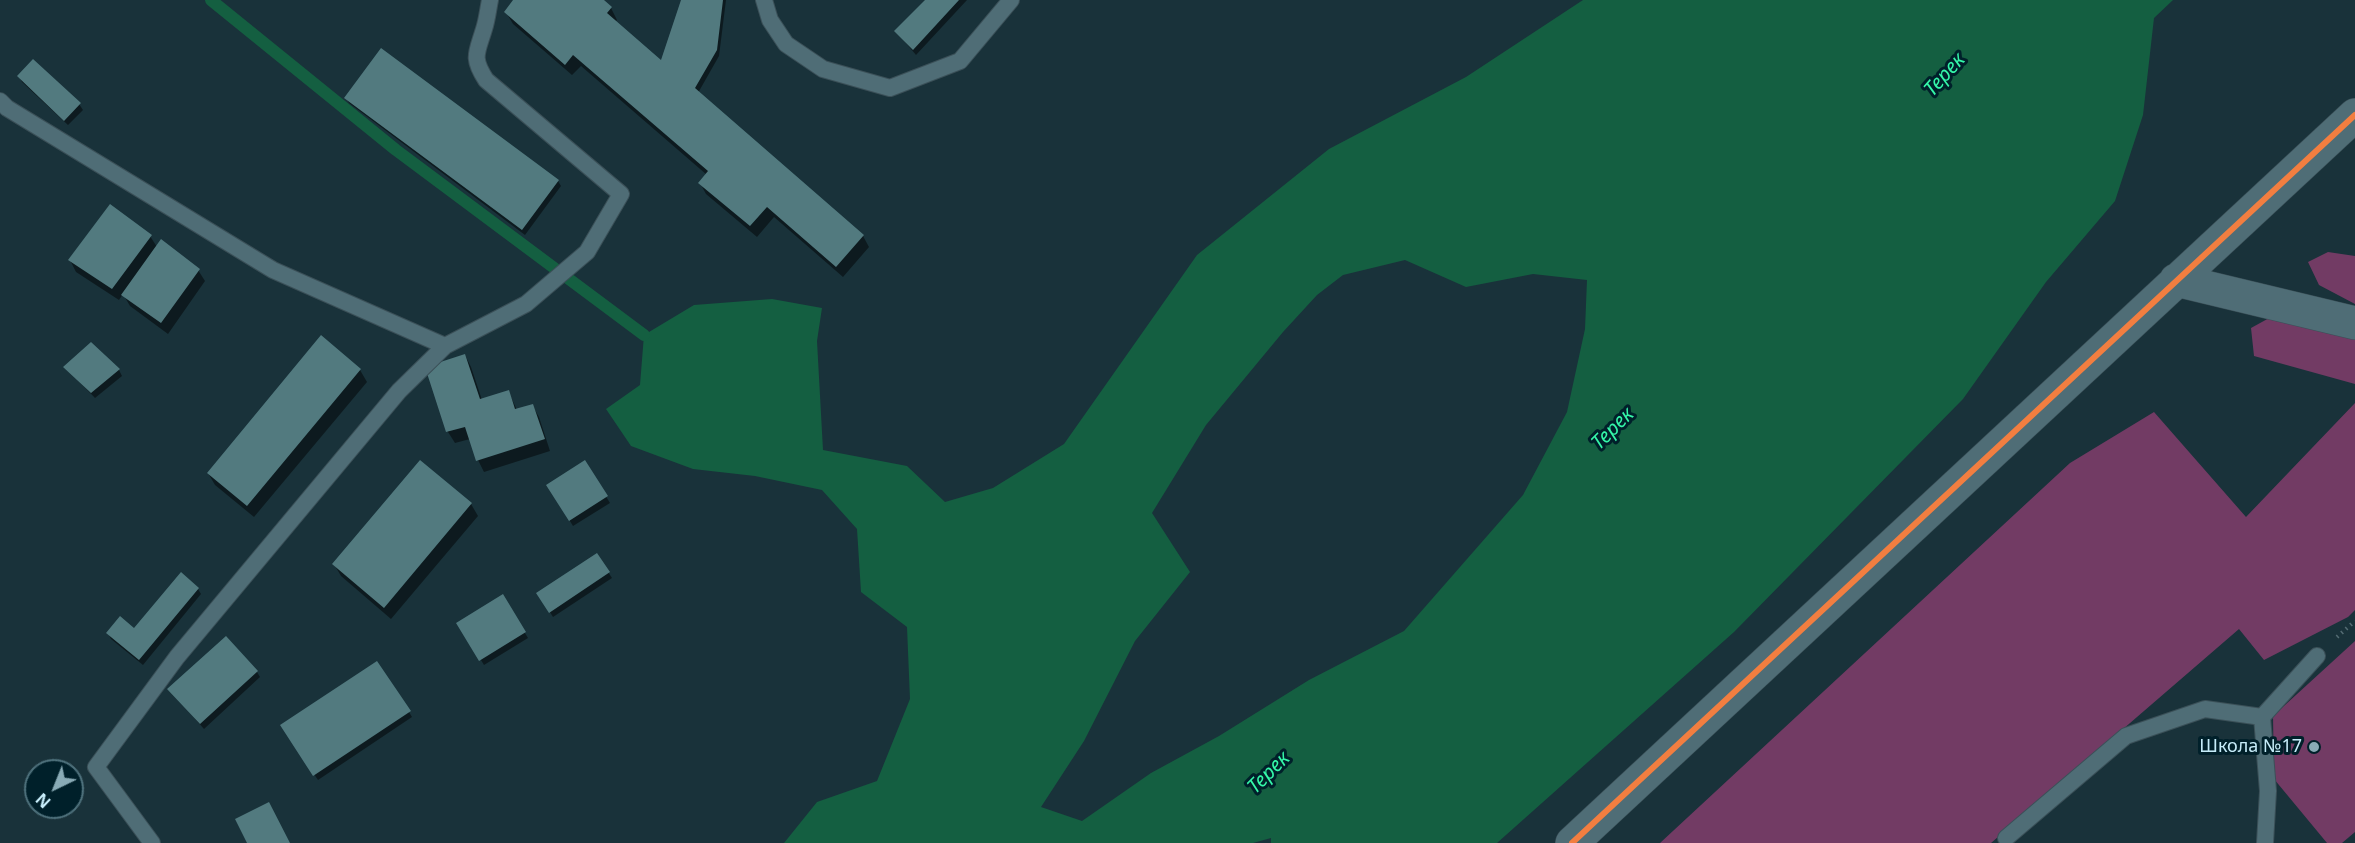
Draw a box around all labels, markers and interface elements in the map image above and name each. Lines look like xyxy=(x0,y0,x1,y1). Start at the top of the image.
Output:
water label: Терек xyxy=(1919,48,1971,102)
water label: Терек xyxy=(1587,403,1639,455)
place label: Школа №17 xyxy=(2199,736,2302,758)
marker: Школа №17 xyxy=(2307,740,2321,754)
water label: Терек xyxy=(1243,747,1295,799)
north arrow xyxy=(24,759,84,819)
text: N xyxy=(31,788,55,813)

